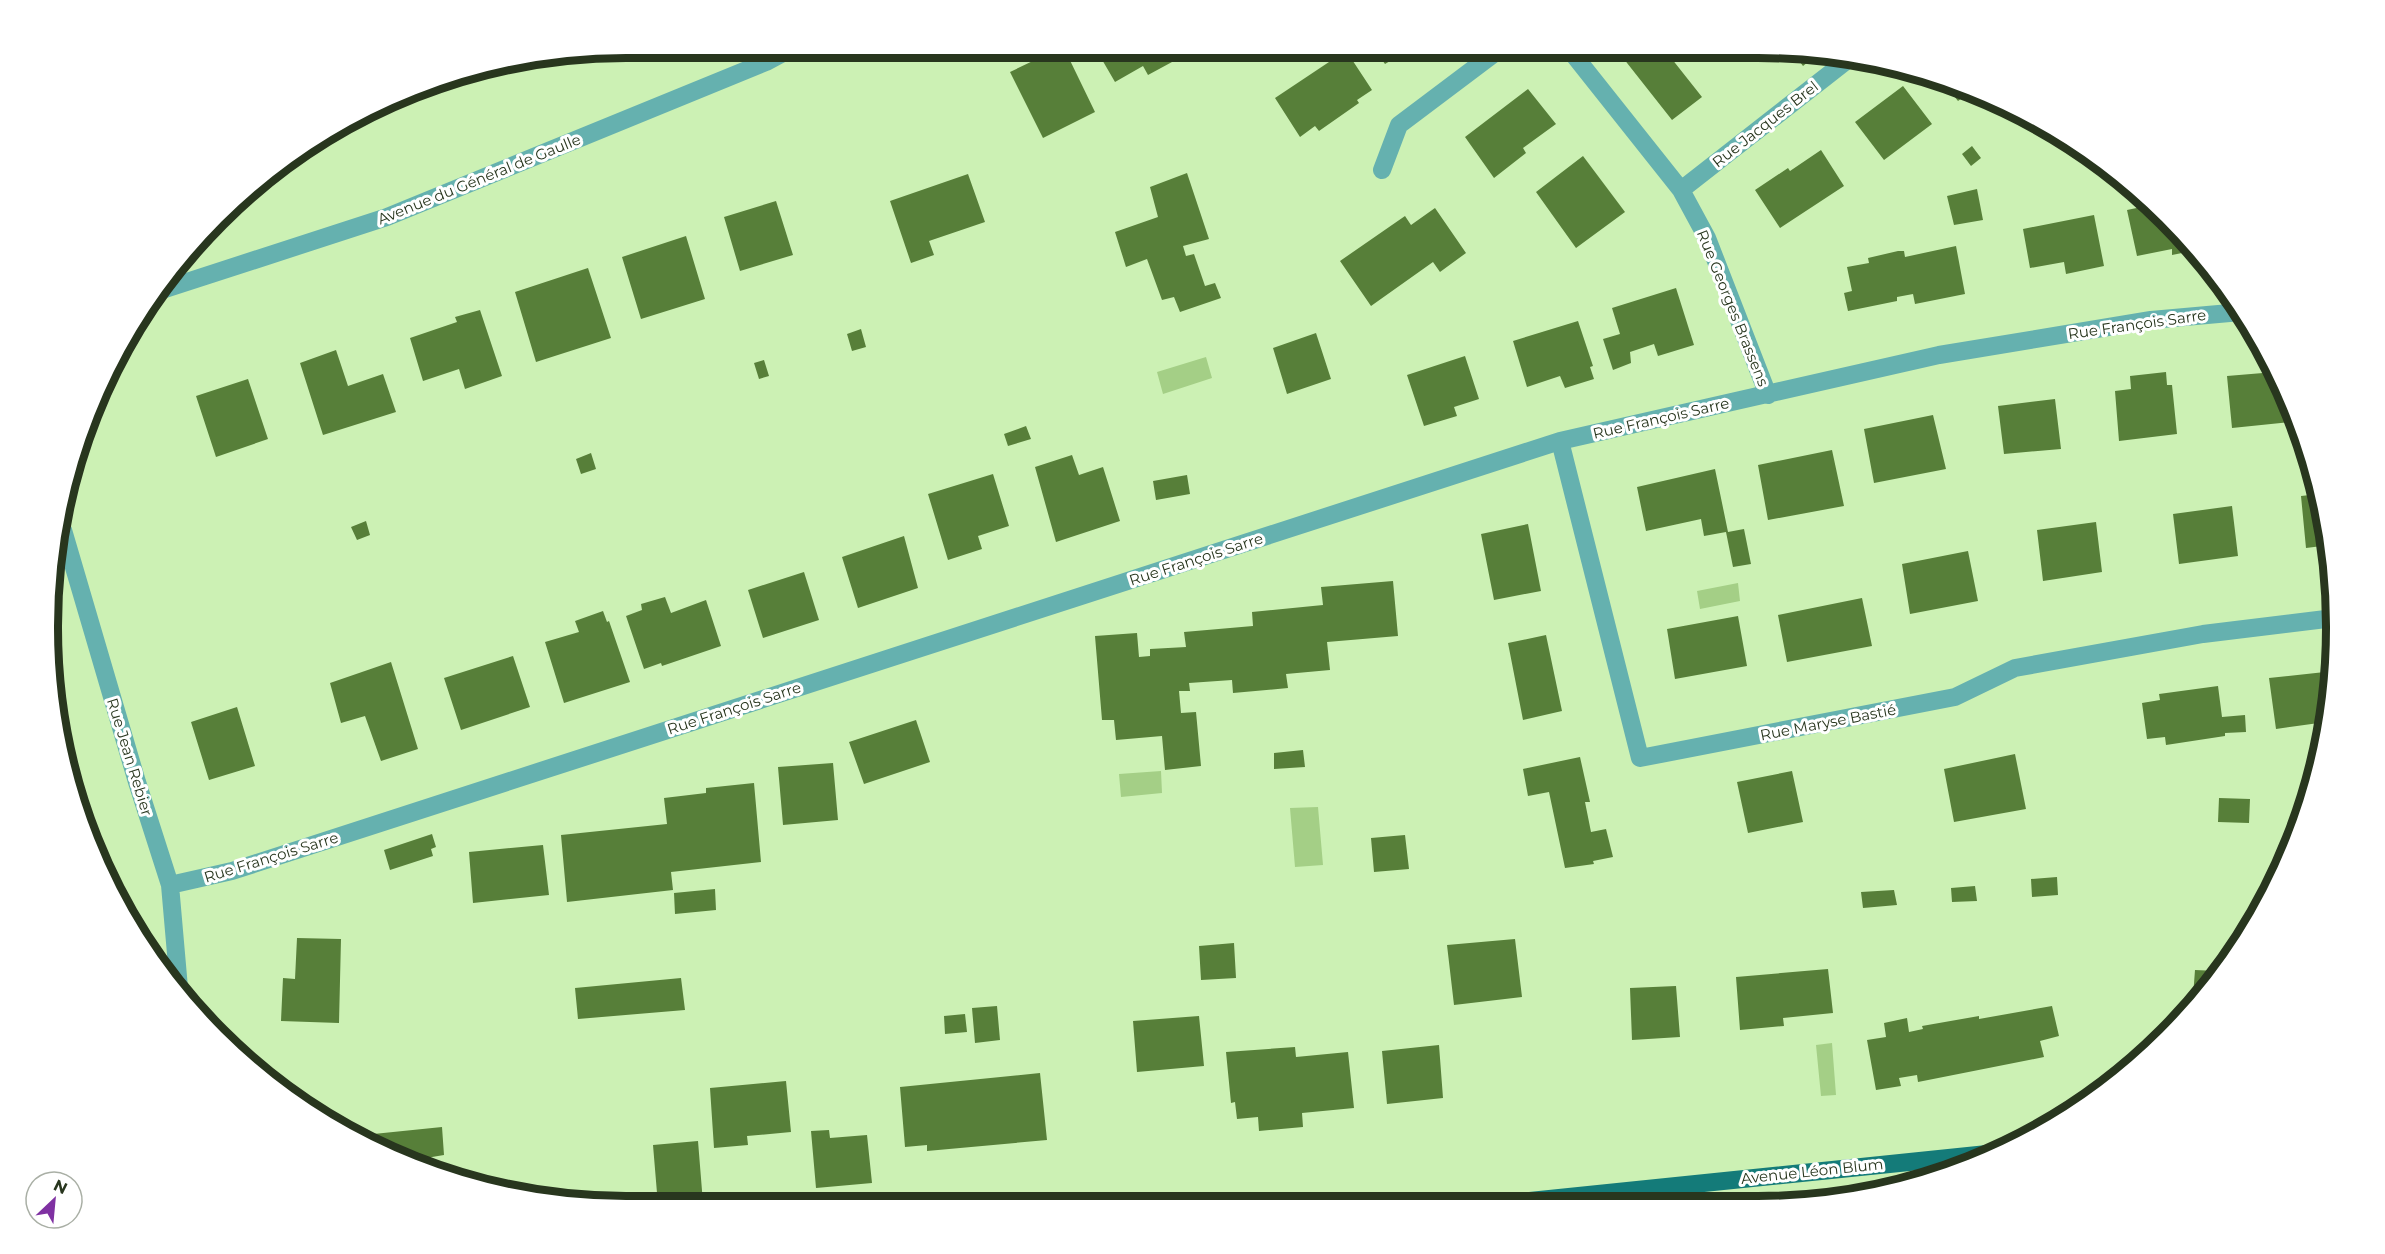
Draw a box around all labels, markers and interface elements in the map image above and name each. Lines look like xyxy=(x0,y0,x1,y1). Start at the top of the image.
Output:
street label: Rue Jacques Brel xyxy=(1708,77,1822,171)
street label: Avenue du Général de Gaulle xyxy=(375,129,583,229)
street label: Rue Georges Brassens xyxy=(1693,227,1773,389)
street label: Rue François Sarre xyxy=(2067,305,2207,343)
street label: Rue François Sarre xyxy=(1591,393,1731,443)
street label: Rue François Sarre xyxy=(1127,528,1265,590)
street label: Rue François Sarre xyxy=(665,677,803,739)
street label: Rue Jean Rebier xyxy=(103,696,157,818)
street label: Rue Maryse Bastié xyxy=(1758,700,1898,744)
street label: Rue François Sarre xyxy=(202,828,340,886)
street label: Avenue Léon Blum xyxy=(1740,1154,1884,1188)
north arrow xyxy=(24,1170,84,1230)
text: N xyxy=(50,1176,70,1198)

